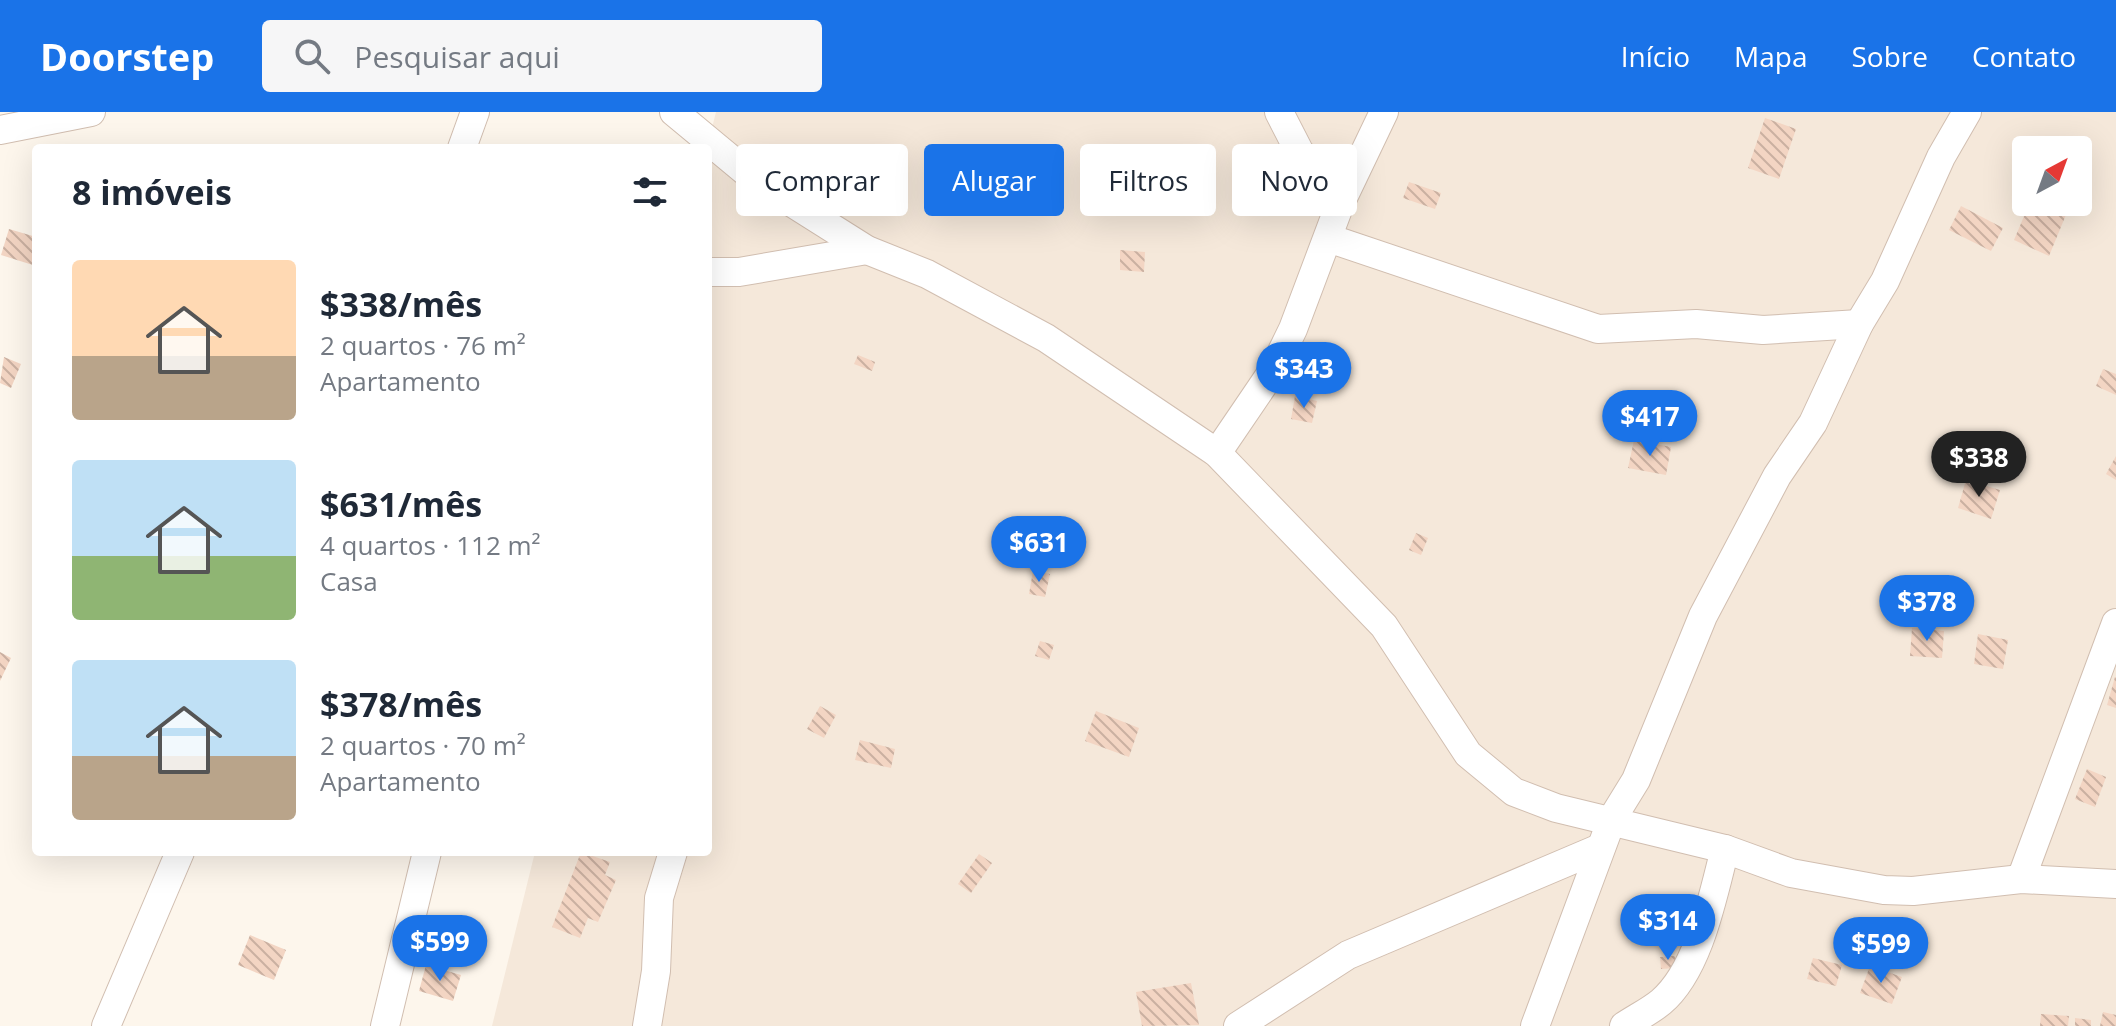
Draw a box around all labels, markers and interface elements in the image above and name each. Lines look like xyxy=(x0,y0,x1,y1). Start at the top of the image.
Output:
search box xyxy=(262,20,822,92)
text: Doorstep xyxy=(40,30,214,82)
icon: search xyxy=(290,34,334,78)
text: Pesquisar aqui xyxy=(354,36,560,77)
text: Início xyxy=(1621,37,1690,75)
text: Mapa xyxy=(1734,37,1807,75)
text: Sobre xyxy=(1851,37,1928,75)
text: Contato xyxy=(1972,37,2076,75)
north arrow xyxy=(2012,136,2092,216)
map controls xyxy=(2012,136,2092,216)
chip: Comprar xyxy=(736,144,908,216)
chip: Alugar xyxy=(924,144,1064,216)
chip: Filtros xyxy=(1080,144,1216,216)
chip: Novo xyxy=(1232,144,1357,216)
text: 8 imóveis xyxy=(72,169,232,215)
icon: filters xyxy=(628,170,672,214)
text: $338/mês xyxy=(320,281,482,327)
icon: home xyxy=(136,292,232,388)
text: 2 quartos · 76 m² xyxy=(320,327,526,363)
pin: $343 xyxy=(1257,342,1351,410)
text: $343 xyxy=(1274,350,1334,386)
text: Apartamento xyxy=(320,363,481,399)
pin: $417 xyxy=(1603,390,1697,458)
text: $417 xyxy=(1620,398,1680,434)
pin: $338 xyxy=(1932,431,2026,499)
text: $338 xyxy=(1949,439,2009,475)
text: $631/mês xyxy=(320,481,482,527)
icon: home xyxy=(136,492,232,588)
pin: $631 xyxy=(992,516,1086,584)
text: $631 xyxy=(1009,524,1069,560)
text: 4 quartos · 112 m² xyxy=(320,527,541,563)
text: Casa xyxy=(320,563,378,599)
pin: $378 xyxy=(1880,575,1974,643)
text: $378 xyxy=(1897,583,1957,619)
text: $378/mês xyxy=(320,681,482,727)
icon: home xyxy=(136,692,232,788)
text: 2 quartos · 70 m² xyxy=(320,727,526,763)
text: Apartamento xyxy=(320,763,481,799)
pin: $314 xyxy=(1621,894,1715,962)
text: $314 xyxy=(1638,902,1698,938)
pin: $599 xyxy=(393,915,487,983)
pin: $599 xyxy=(1834,917,1928,985)
text: $599 xyxy=(410,923,470,959)
text: $599 xyxy=(1851,925,1911,961)

